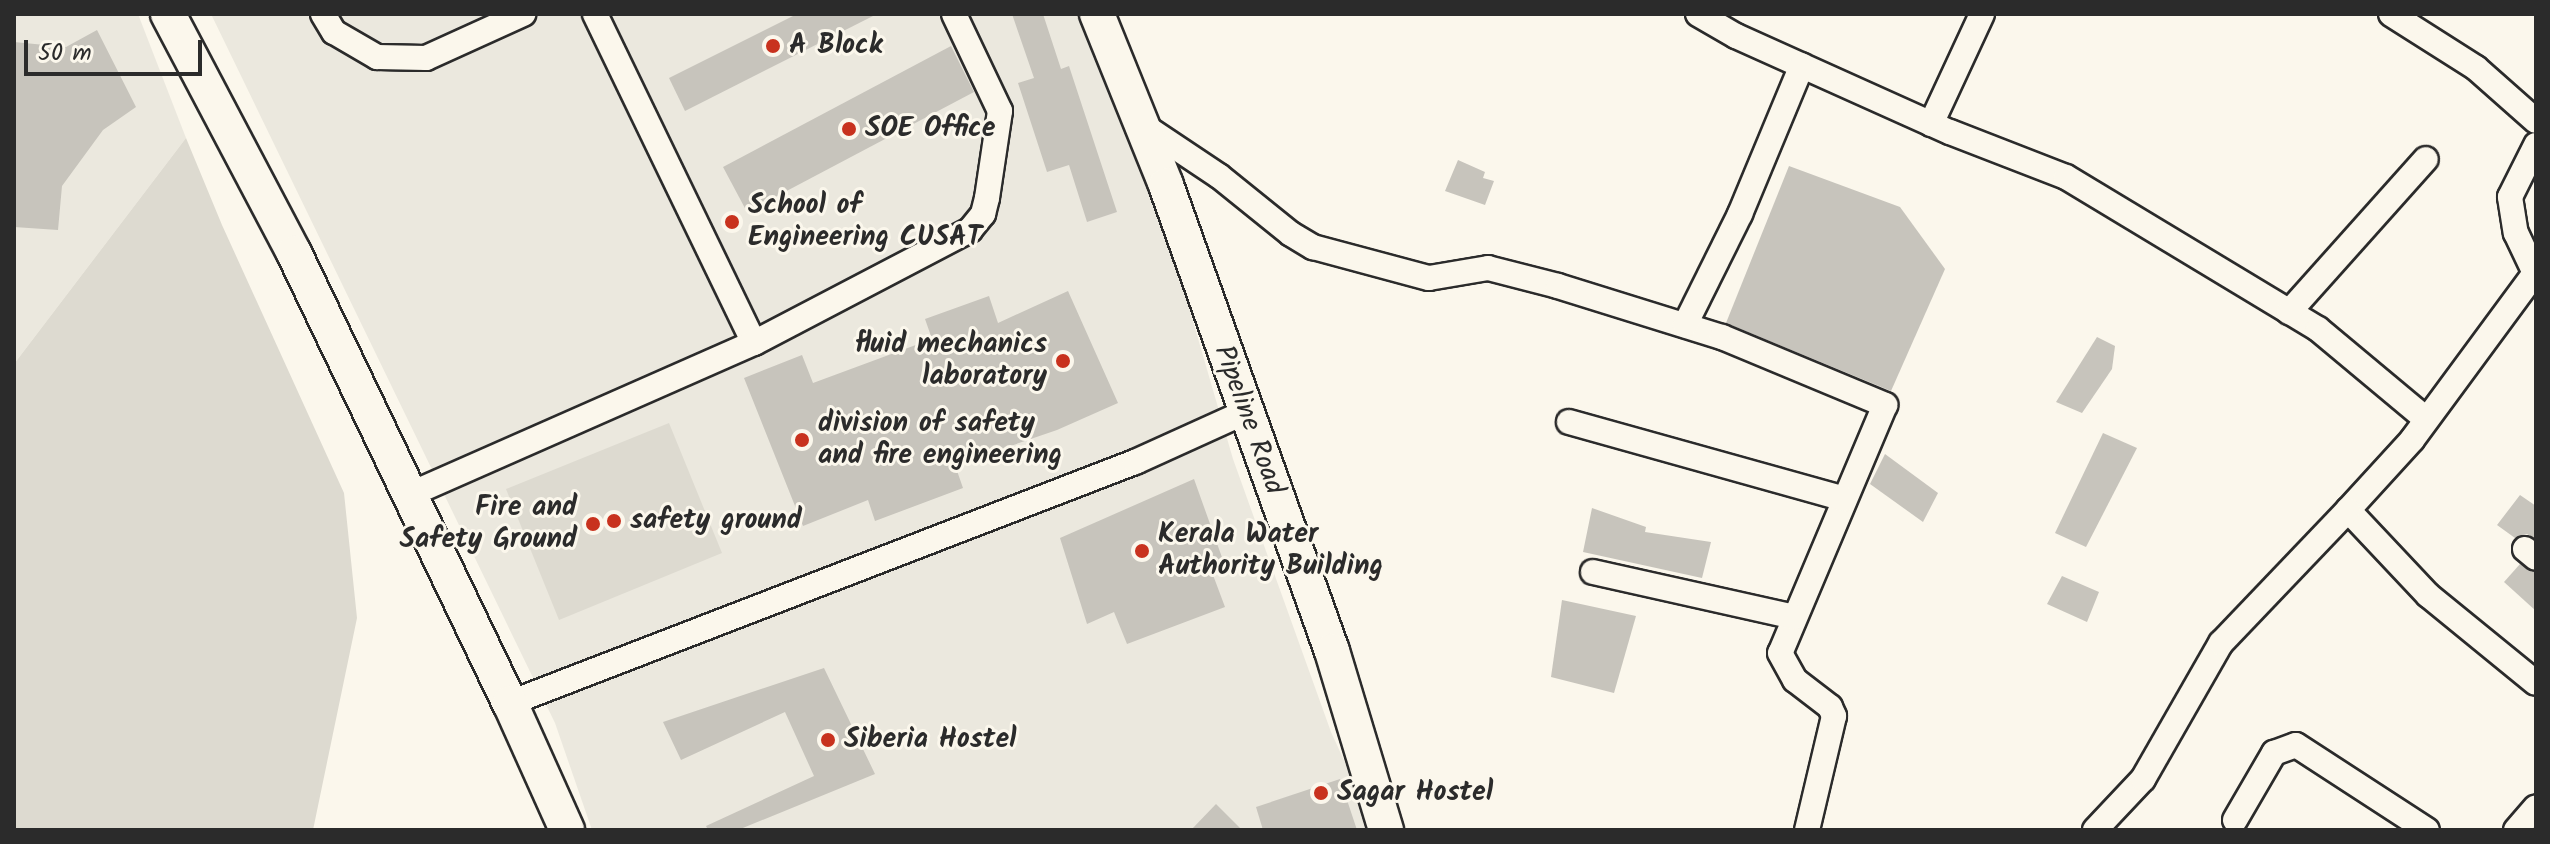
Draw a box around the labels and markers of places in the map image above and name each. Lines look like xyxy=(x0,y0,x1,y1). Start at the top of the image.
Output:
place label: A Block xyxy=(789,29,883,63)
marker: A Block xyxy=(764,37,782,55)
place label: SOE Office xyxy=(865,112,995,146)
marker: SOE Office xyxy=(840,120,858,138)
place label: School of Engineering CUSAT xyxy=(748,189,982,255)
marker: School of Engineering CUSAT xyxy=(723,213,741,231)
place label: fluid mechanics laboratory xyxy=(856,328,1047,394)
marker: fluid mechanics laboratory xyxy=(1054,352,1072,370)
place label: division of safety and fire engineering xyxy=(818,407,1062,473)
marker: division of safety and fire engineering xyxy=(793,431,811,449)
place label: Fire and Safety Ground xyxy=(400,491,577,557)
place label: safety ground xyxy=(630,504,802,538)
marker: safety ground xyxy=(605,512,623,530)
marker: Fire and Safety Ground xyxy=(584,515,602,533)
place label: Kerala Water Authority Building xyxy=(1158,518,1383,584)
marker: Kerala Water Authority Building xyxy=(1133,542,1151,560)
place label: Siberia Hostel xyxy=(844,723,1017,757)
marker: Siberia Hostel xyxy=(819,731,837,749)
place label: Sagar Hostel xyxy=(1337,776,1493,810)
marker: Sagar Hostel xyxy=(1312,784,1330,802)

